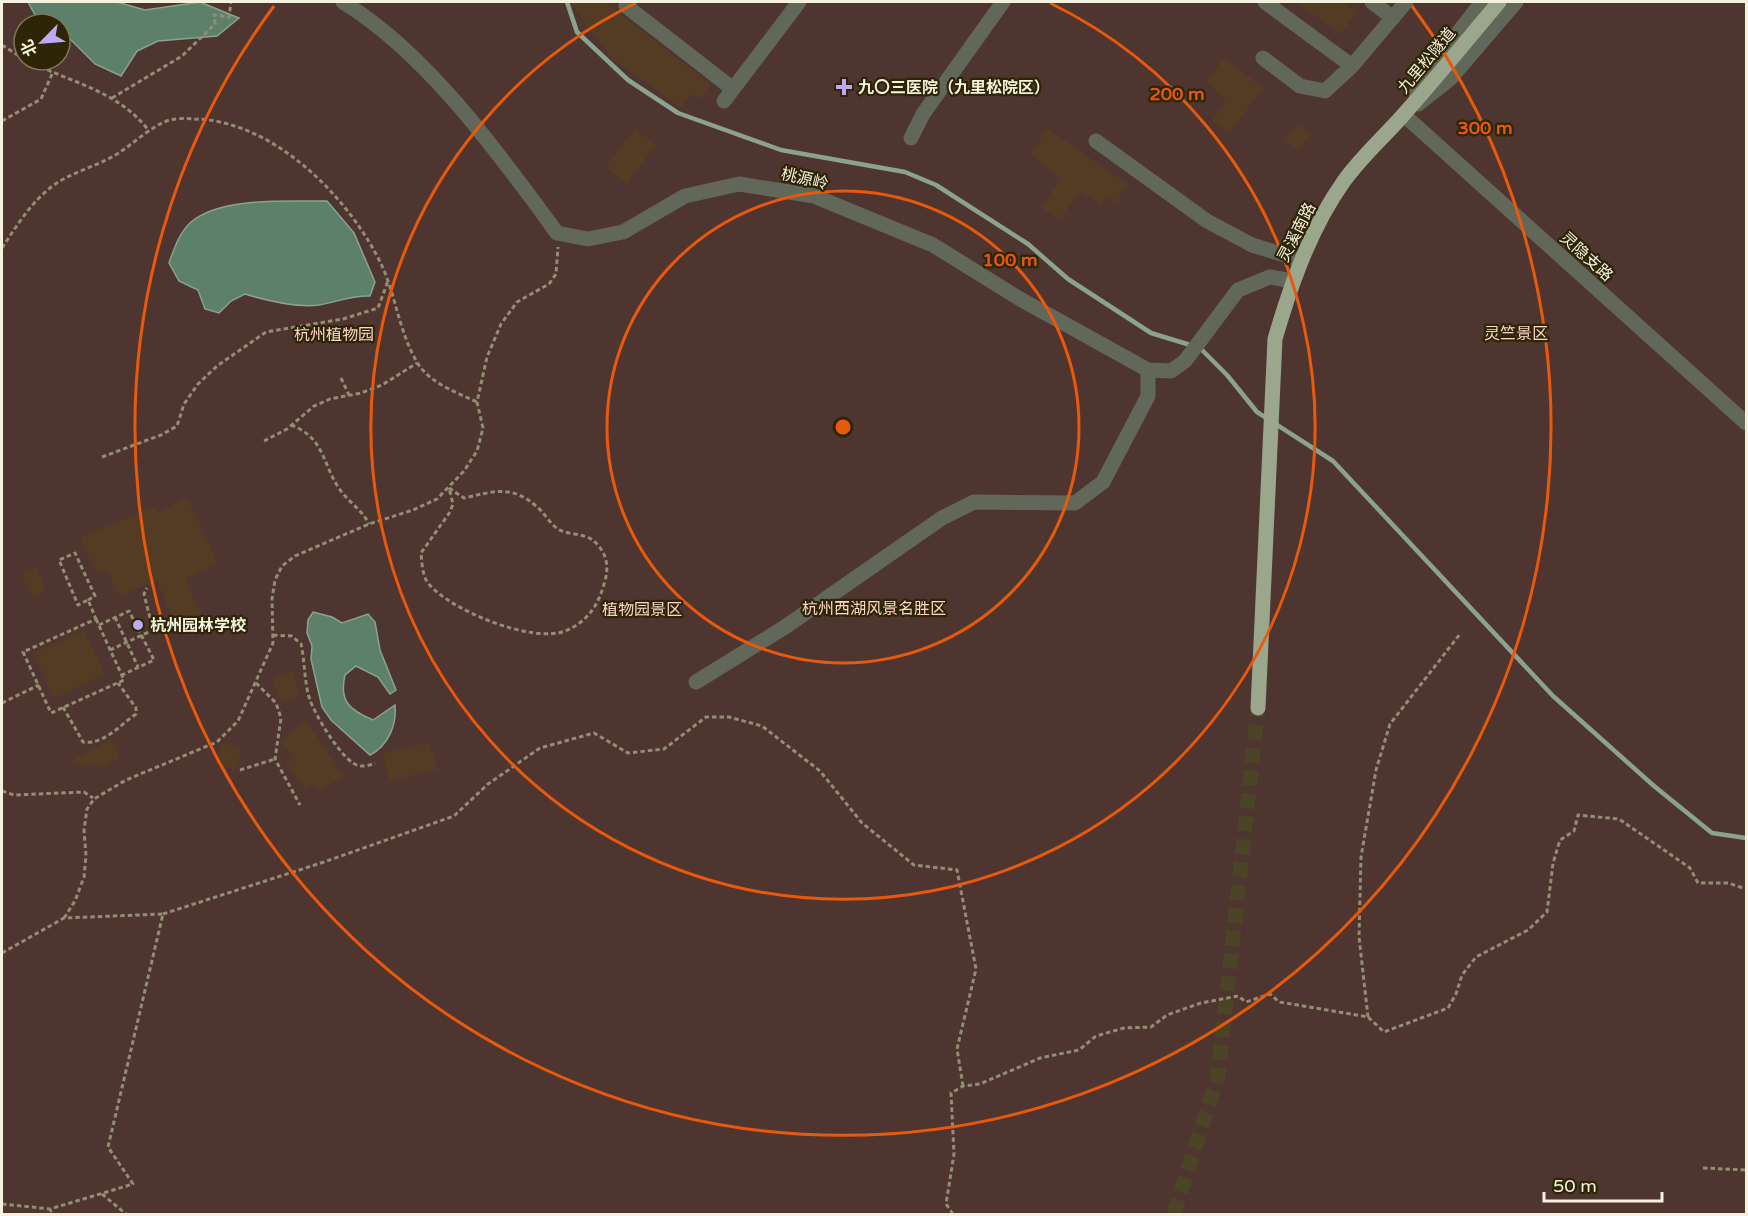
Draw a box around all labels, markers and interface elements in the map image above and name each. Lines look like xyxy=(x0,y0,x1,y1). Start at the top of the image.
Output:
north arrow xyxy=(12,12,72,72)
street label: 九里松隧道 xyxy=(1393,24,1460,98)
text: 北 xyxy=(17,36,42,59)
marker: 九〇三医院（九里松院区） xyxy=(835,78,853,96)
place label: 九〇三医院（九里松院区） xyxy=(858,78,1050,98)
text: 200 m xyxy=(1149,83,1205,105)
text: 300 m xyxy=(1457,117,1513,139)
street label: 桃源岭 xyxy=(779,164,830,194)
street label: 灵溪南路 xyxy=(1273,199,1320,266)
street label: 灵隐支路 xyxy=(1556,228,1617,286)
text: 100 m xyxy=(982,249,1038,271)
park label: 灵竺景区 xyxy=(1484,324,1548,344)
park label: 杭州植物园 xyxy=(294,325,374,345)
centre of rings xyxy=(833,417,853,437)
park label: 杭州西湖风景名胜区 xyxy=(802,599,946,619)
park label: 植物园景区 xyxy=(602,600,682,620)
place label: 杭州园林学校 xyxy=(150,616,247,636)
marker: 杭州园林学校 xyxy=(131,618,145,632)
scale bar xyxy=(1544,1165,1662,1203)
text: 50 m xyxy=(1553,1175,1597,1197)

